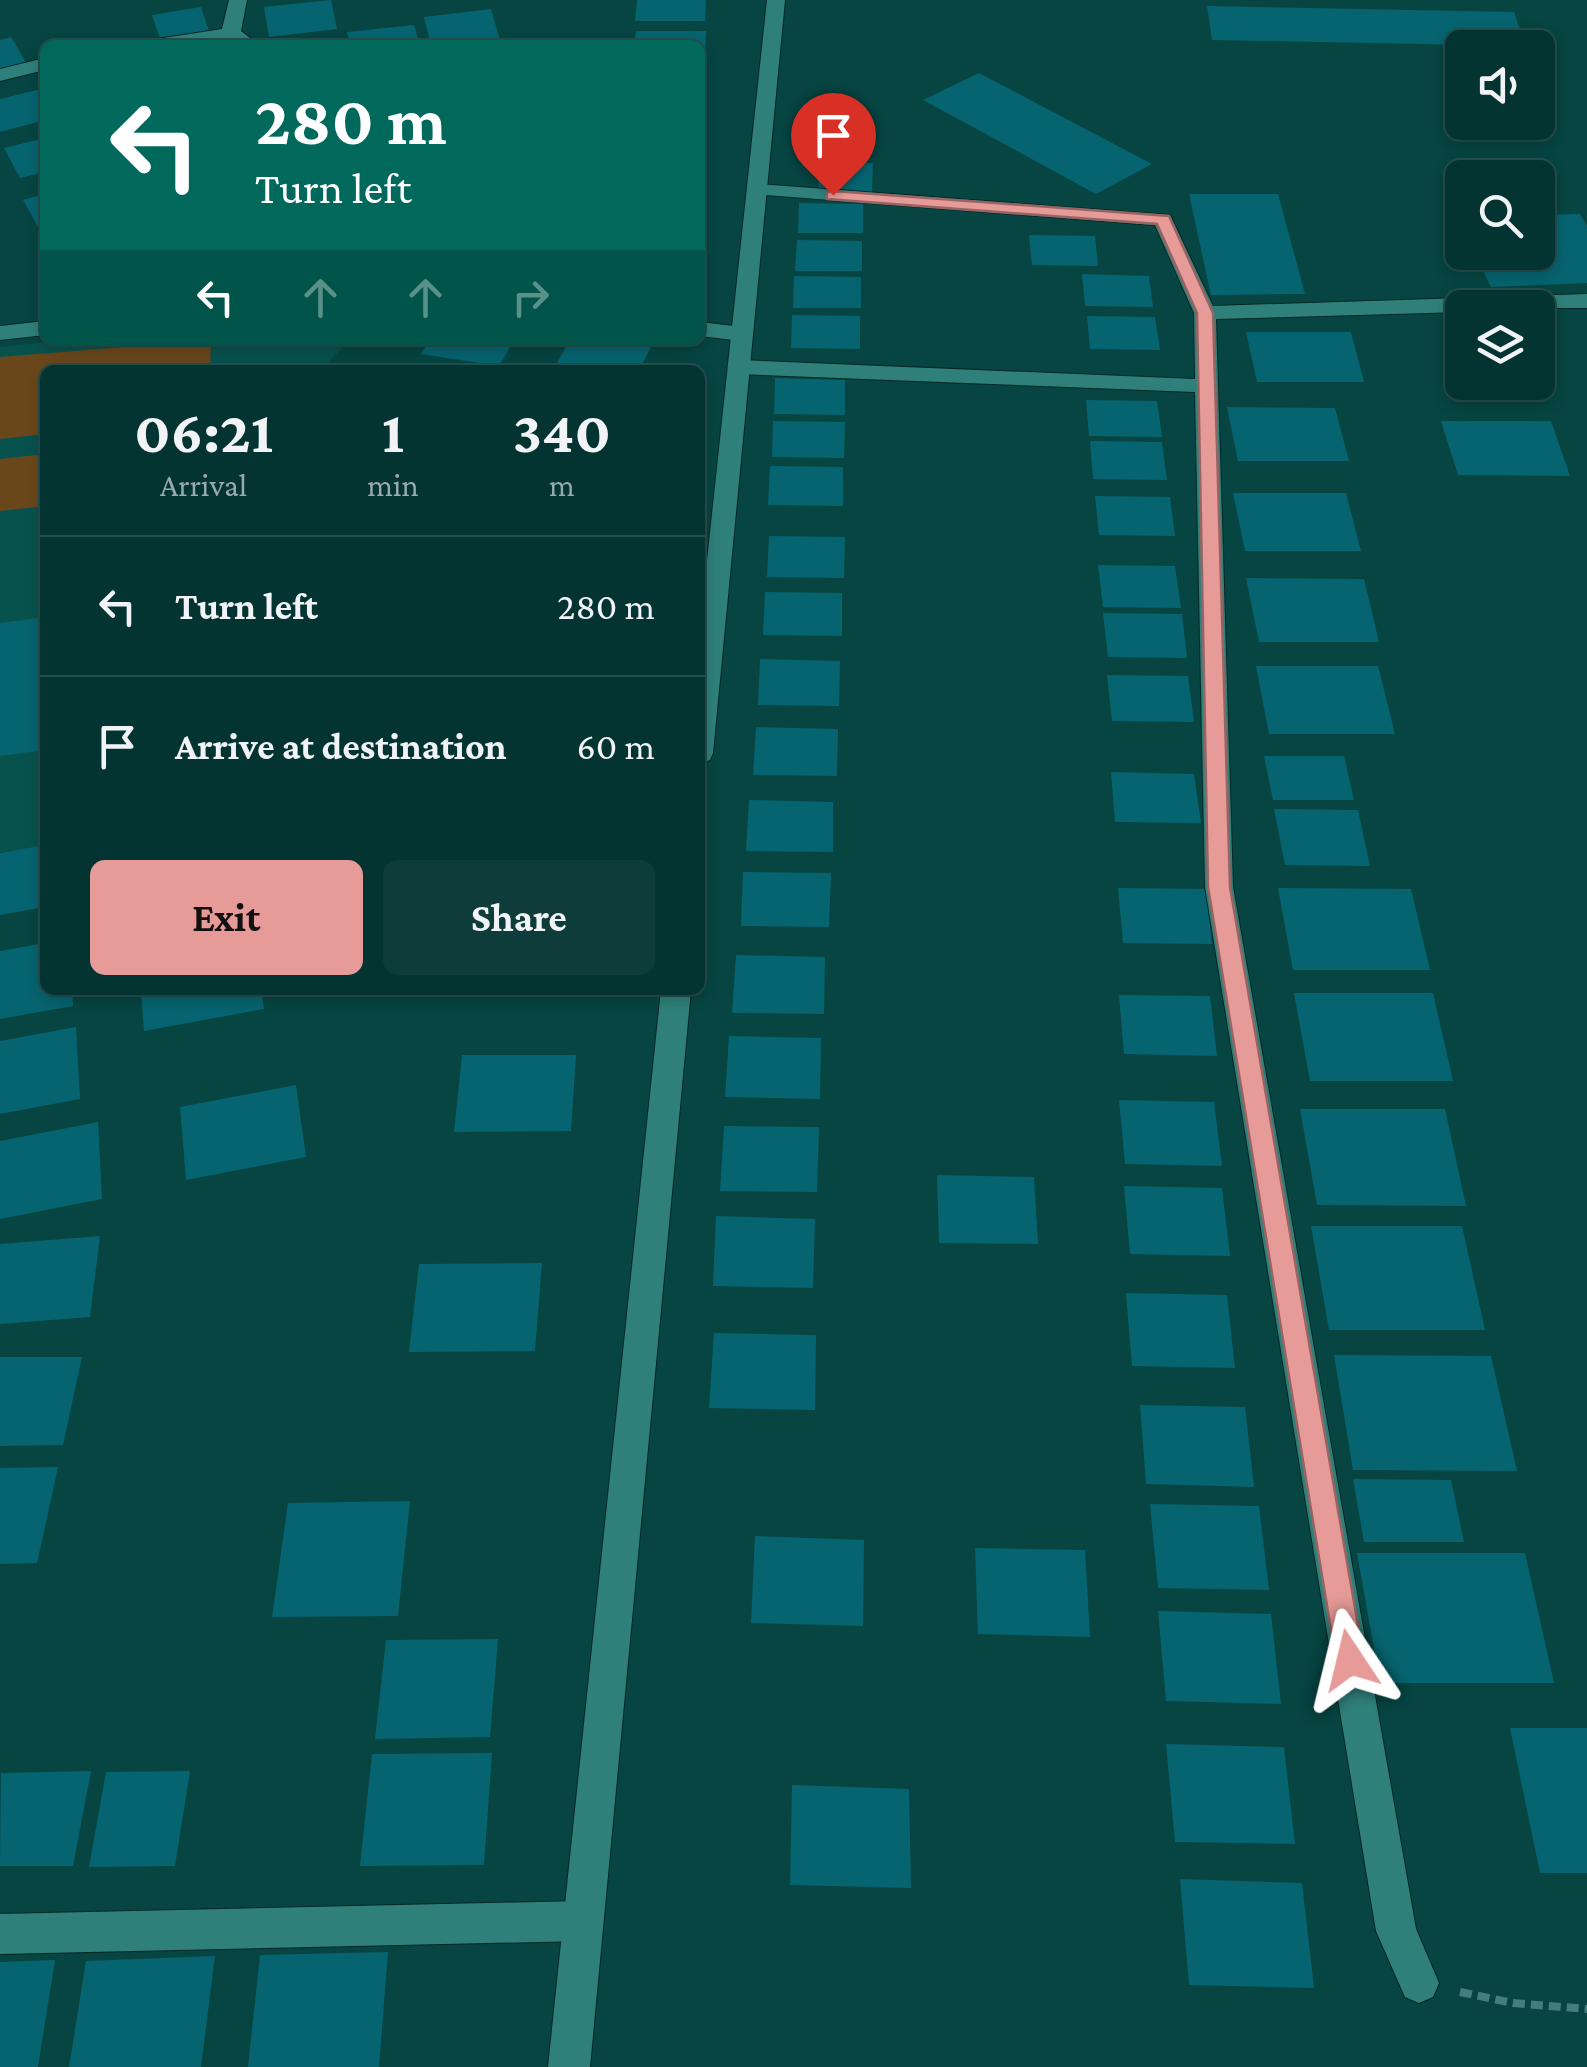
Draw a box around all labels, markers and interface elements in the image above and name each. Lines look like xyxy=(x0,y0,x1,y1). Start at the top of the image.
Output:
map controls xyxy=(1445,30,1555,400)
button: sound xyxy=(1445,30,1555,140)
icon: left xyxy=(90,80,220,210)
text: 280 m xyxy=(255,81,447,159)
pin xyxy=(791,93,876,196)
icon: arrive xyxy=(806,108,861,163)
button: search xyxy=(1445,160,1555,270)
text: Turn left xyxy=(255,163,412,213)
icon: left xyxy=(188,270,243,325)
icon: ahead xyxy=(293,270,348,325)
icon: ahead xyxy=(398,270,453,325)
icon: right xyxy=(503,270,558,325)
button: layers xyxy=(1445,290,1555,400)
text: 06:21 xyxy=(134,398,273,465)
text: 1 xyxy=(382,398,404,465)
text: 340 xyxy=(513,398,611,465)
text: Arrival xyxy=(160,467,247,503)
text: min xyxy=(367,467,419,503)
text: m xyxy=(549,467,575,503)
icon: left xyxy=(90,579,145,634)
text: Turn left xyxy=(175,585,318,627)
text: 280 m xyxy=(557,585,655,627)
icon: arrive xyxy=(90,719,145,774)
text: Arrive at destination xyxy=(175,725,507,767)
text: 60 m xyxy=(577,725,655,767)
button: Exit xyxy=(90,860,363,975)
button: Share xyxy=(383,860,655,975)
position arrow xyxy=(1298,1608,1402,1712)

